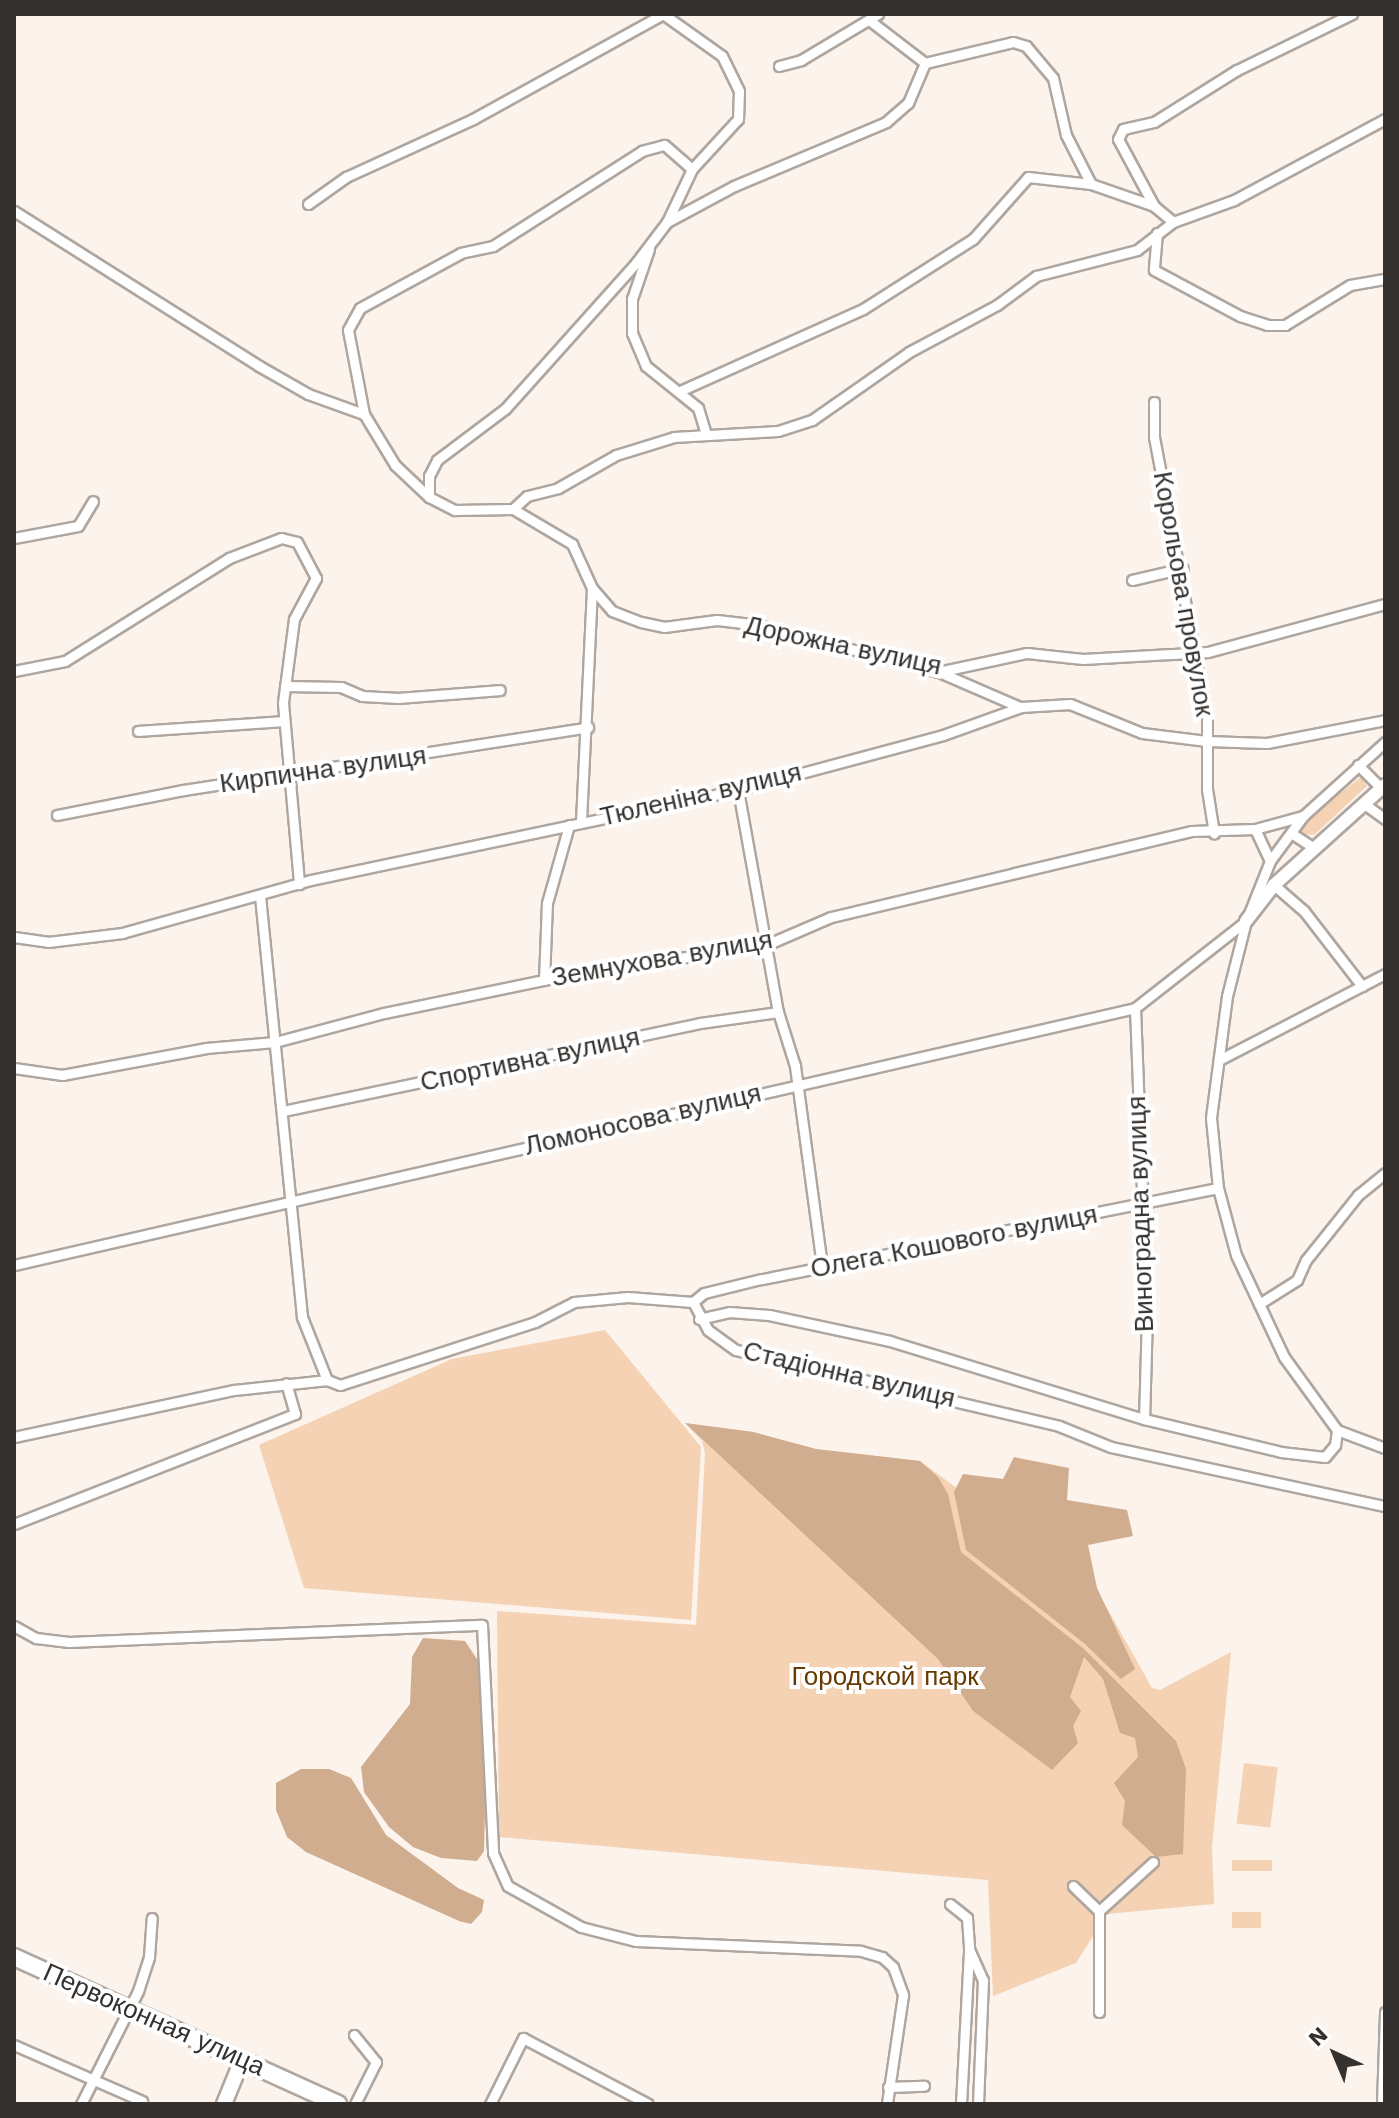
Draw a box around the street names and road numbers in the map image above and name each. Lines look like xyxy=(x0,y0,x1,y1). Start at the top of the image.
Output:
street label: Корольова провулок xyxy=(1146,469,1220,719)
street label: Дорожна вулиця xyxy=(742,610,944,682)
street label: Кирпична вулиця xyxy=(218,740,428,800)
street label: Тюленіна вулиця xyxy=(597,757,805,833)
street label: Земнухова вулиця xyxy=(549,924,775,994)
street label: Спортивна вулиця xyxy=(417,1022,643,1098)
street label: Ломоносова вулиця xyxy=(522,1078,764,1162)
street label: Виноградна вулиця xyxy=(1121,1095,1161,1333)
street label: Олега Кошового вулиця xyxy=(808,1199,1100,1285)
street label: Стадіонна вулиця xyxy=(740,1335,958,1415)
street label: Первоконная улица xyxy=(38,1957,270,2083)

